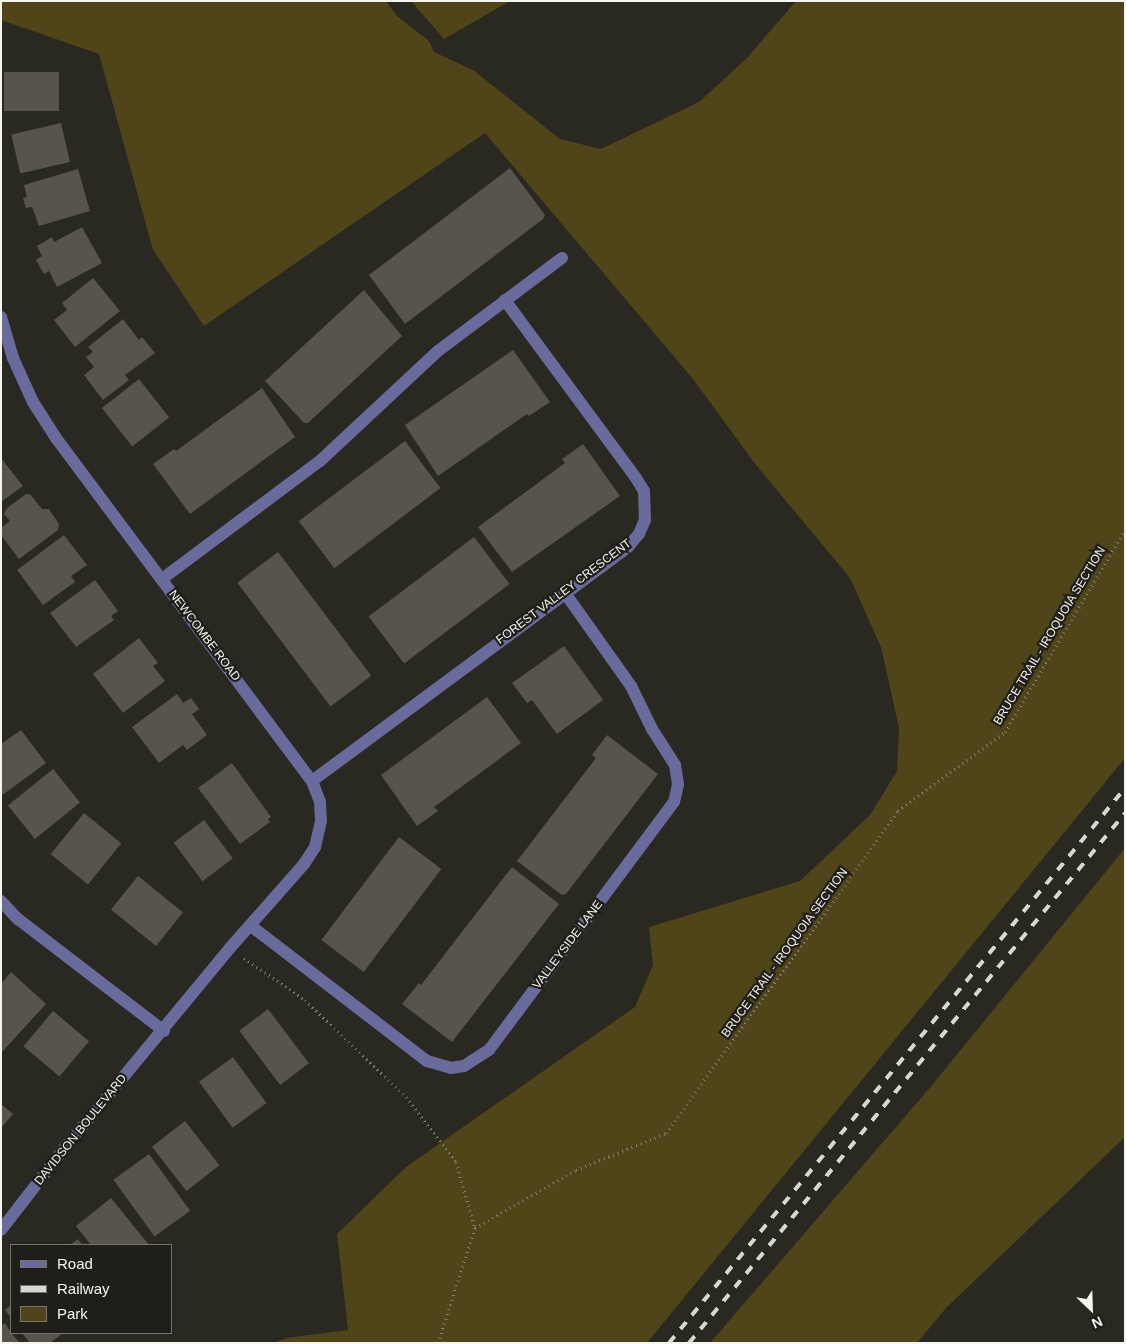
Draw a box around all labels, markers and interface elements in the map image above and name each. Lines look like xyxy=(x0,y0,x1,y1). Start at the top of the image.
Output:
street label: FOREST VALLEY CRESCENT xyxy=(493,536,635,648)
street label: BRUCE TRAIL - IROQUOIA SECTION xyxy=(991,544,1109,728)
street label: NEWCOMBE ROAD xyxy=(165,588,243,684)
street label: BRUCE TRAIL - IROQUOIA SECTION xyxy=(718,865,852,1041)
street label: VALLEYSIDE LANE xyxy=(530,898,606,992)
street label: DAVIDSON BOULEVARD xyxy=(32,1072,130,1188)
legend xyxy=(10,1244,172,1334)
text: Road xyxy=(57,1255,93,1272)
text: Railway xyxy=(57,1280,110,1297)
north arrow xyxy=(1066,1284,1116,1334)
text: Park xyxy=(57,1305,88,1322)
text: N xyxy=(1089,1313,1105,1332)

